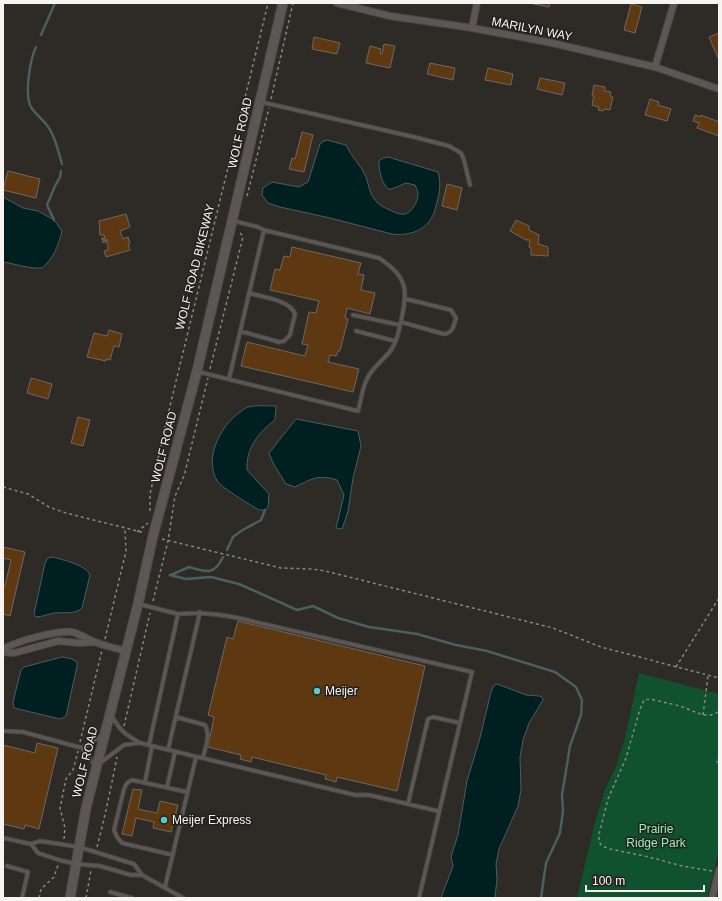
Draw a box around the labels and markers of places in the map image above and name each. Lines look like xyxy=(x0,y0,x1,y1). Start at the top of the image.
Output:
place label: Meijer xyxy=(325,684,358,698)
marker: Meijer xyxy=(312,686,322,696)
place label: Meijer Express xyxy=(172,813,251,827)
marker: Meijer Express xyxy=(159,815,169,825)

